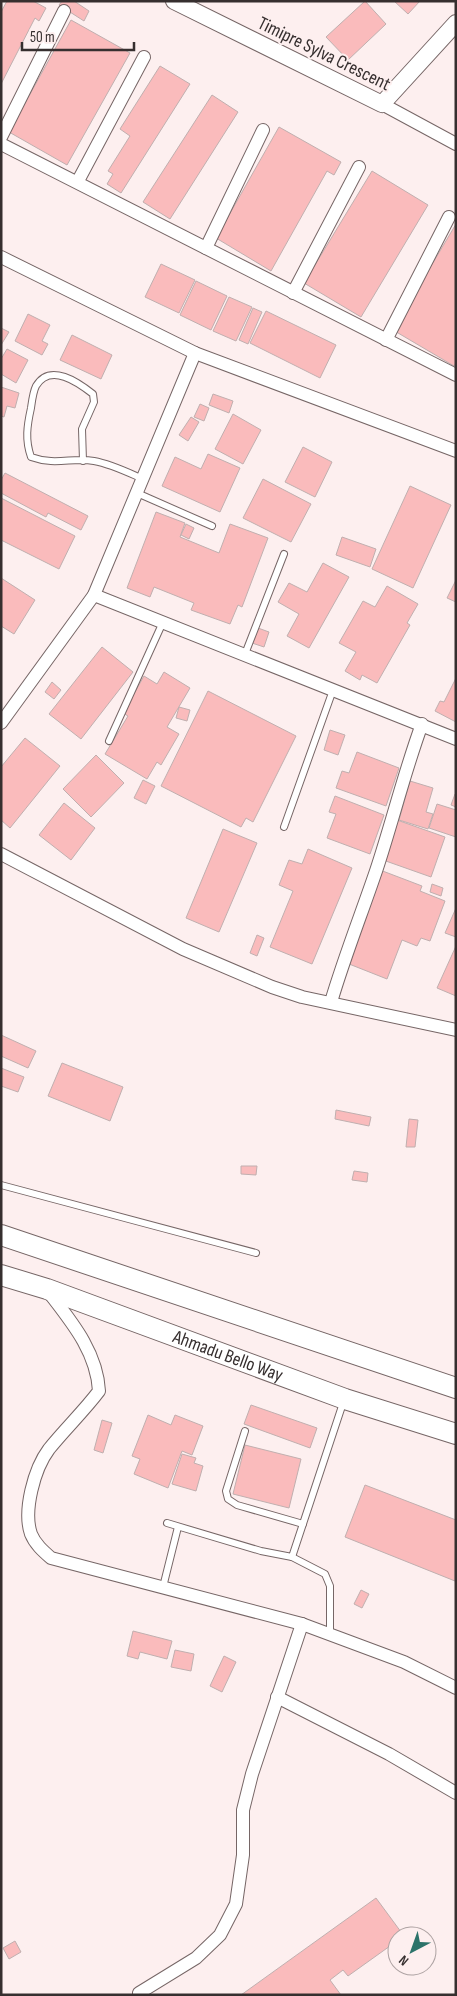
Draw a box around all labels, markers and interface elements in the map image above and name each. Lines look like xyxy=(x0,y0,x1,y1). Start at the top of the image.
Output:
street label: Timipre Sylva Crescent xyxy=(254,12,394,96)
scale bar xyxy=(22,20,135,52)
text: 50 m xyxy=(30,28,55,47)
street label: Ahmadu Bello Way xyxy=(169,1325,287,1387)
north arrow xyxy=(387,1926,437,1976)
text: N xyxy=(395,1952,412,1969)

